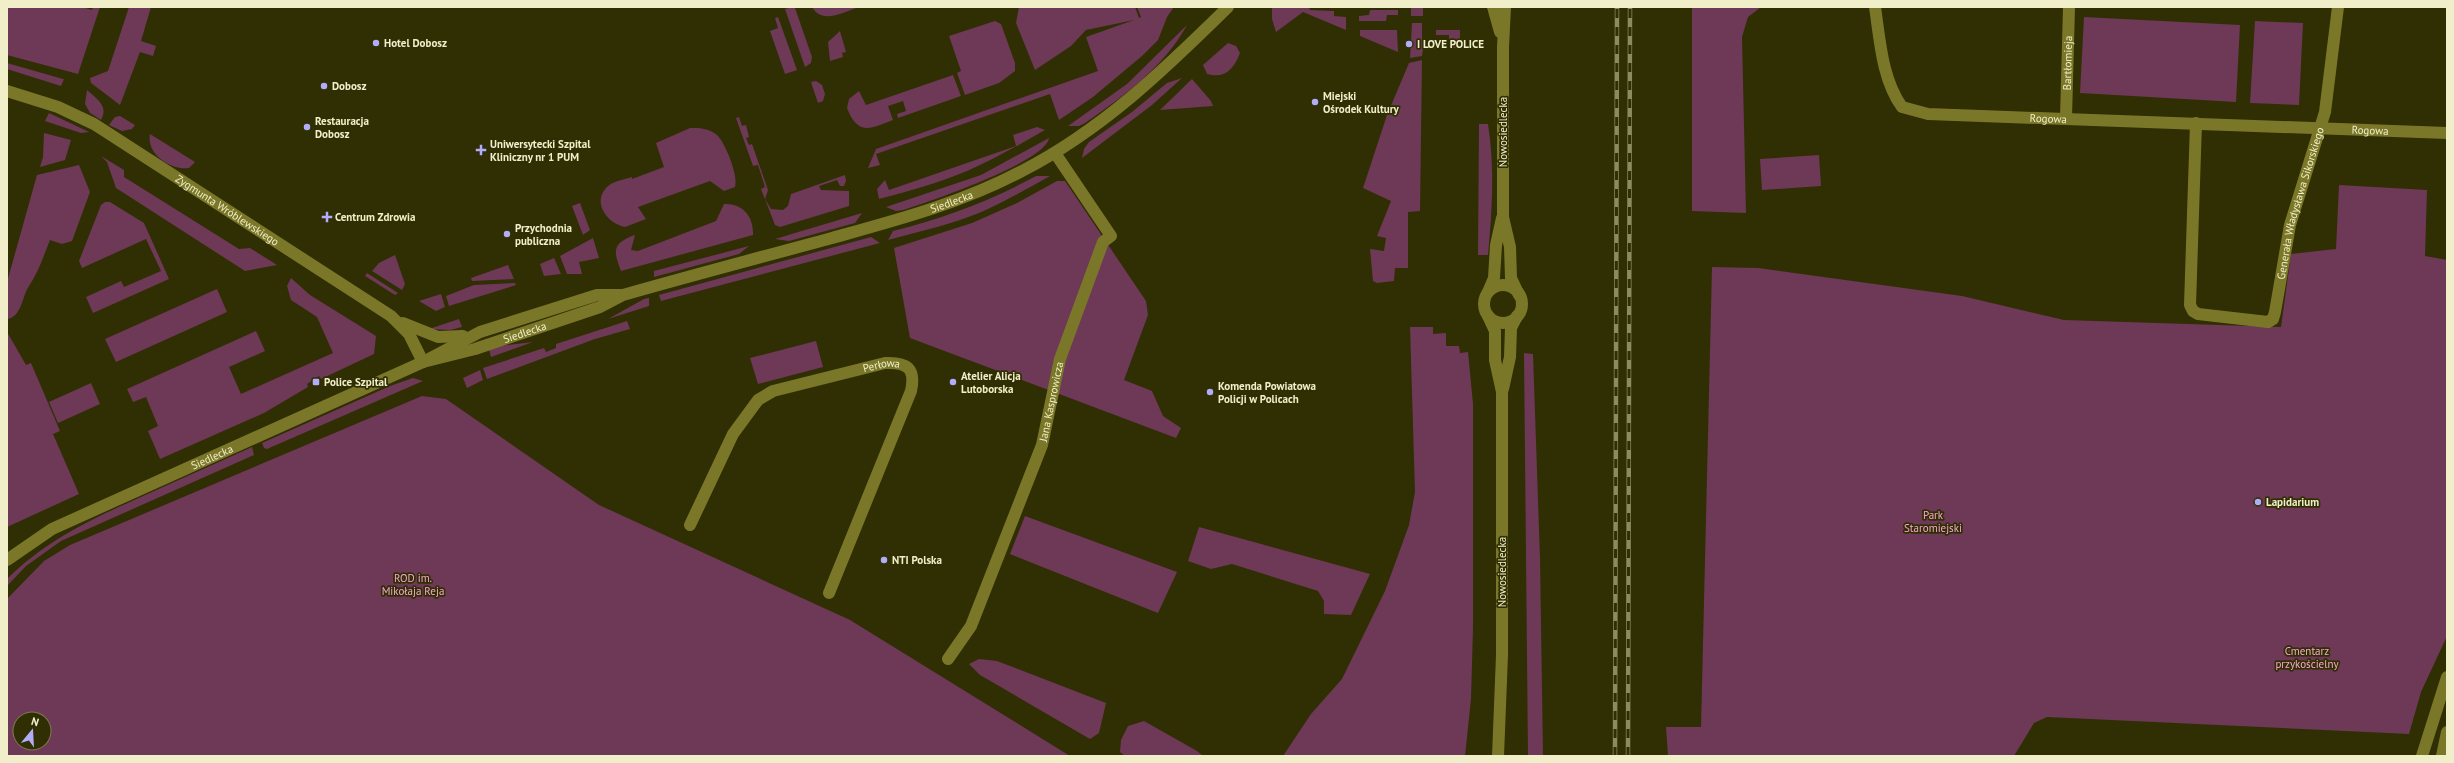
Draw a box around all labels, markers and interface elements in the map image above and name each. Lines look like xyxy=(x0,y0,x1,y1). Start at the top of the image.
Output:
street label: Bartłomieja xyxy=(2060,35,2075,91)
place label: Hotel Dobosz xyxy=(384,36,447,50)
place label: I LOVE POLICE xyxy=(1417,37,1484,51)
marker: Hotel Dobosz xyxy=(371,38,381,48)
marker: I LOVE POLICE xyxy=(1404,39,1414,49)
place label: Dobosz xyxy=(332,79,367,93)
marker: Dobosz xyxy=(319,81,329,91)
place label: Miejski Ośrodek Kultury xyxy=(1323,89,1400,116)
marker: Miejski Ośrodek Kultury xyxy=(1310,97,1320,107)
street label: Nowosiedlecka xyxy=(1496,97,1510,167)
street label: Rogowa xyxy=(2030,111,2067,126)
place label: Restauracja Dobosz xyxy=(315,114,369,141)
marker: Restauracja Dobosz xyxy=(302,122,312,132)
street label: Rogowa xyxy=(2351,123,2389,138)
street label: Generała Władysława Sikorskiego xyxy=(2274,125,2327,280)
place label: Uniwersytecki Szpital Kliniczny nr 1 PUM xyxy=(490,137,591,164)
marker: Uniwersytecki Szpital Kliniczny nr 1 PUM xyxy=(475,144,487,156)
street label: Zygmunta Wróblewskiego xyxy=(173,172,282,249)
street label: Siedlecka xyxy=(928,187,975,216)
place label: Centrum Zdrowia xyxy=(335,210,415,224)
marker: Centrum Zdrowia xyxy=(322,212,332,222)
place label: Przychodnia publiczna xyxy=(515,221,572,248)
marker: Przychodnia publiczna xyxy=(502,229,512,239)
street label: Siedlecka xyxy=(501,319,548,346)
street label: Perłowa xyxy=(861,356,901,375)
street label: Jana Kasprowicza xyxy=(1036,360,1066,444)
place label: Atelier Alicja Lutoborska xyxy=(961,369,1021,396)
place label: Police Szpital xyxy=(324,375,388,389)
marker: Police Szpital xyxy=(311,377,321,387)
marker: Atelier Alicja Lutoborska xyxy=(948,377,958,387)
place label: Komenda Powiatowa Policji w Policach xyxy=(1218,379,1316,406)
marker: Komenda Powiatowa Policji w Policach xyxy=(1205,387,1215,397)
street label: Siedlecka xyxy=(189,441,235,473)
place label: Lapidarium xyxy=(2266,495,2319,509)
marker: Lapidarium xyxy=(2253,497,2263,507)
park label: Park Staromiejski xyxy=(1904,508,1962,535)
street label: Nowosiedlecka xyxy=(1495,537,1509,607)
place label: NTI Polska xyxy=(892,553,942,567)
marker: NTI Polska xyxy=(879,555,889,565)
park label: ROD im. Mikołaja Reja xyxy=(382,571,444,598)
park label: Cmentarz przykościelny xyxy=(2275,644,2339,671)
north arrow xyxy=(12,711,52,751)
text: N xyxy=(29,714,41,729)

